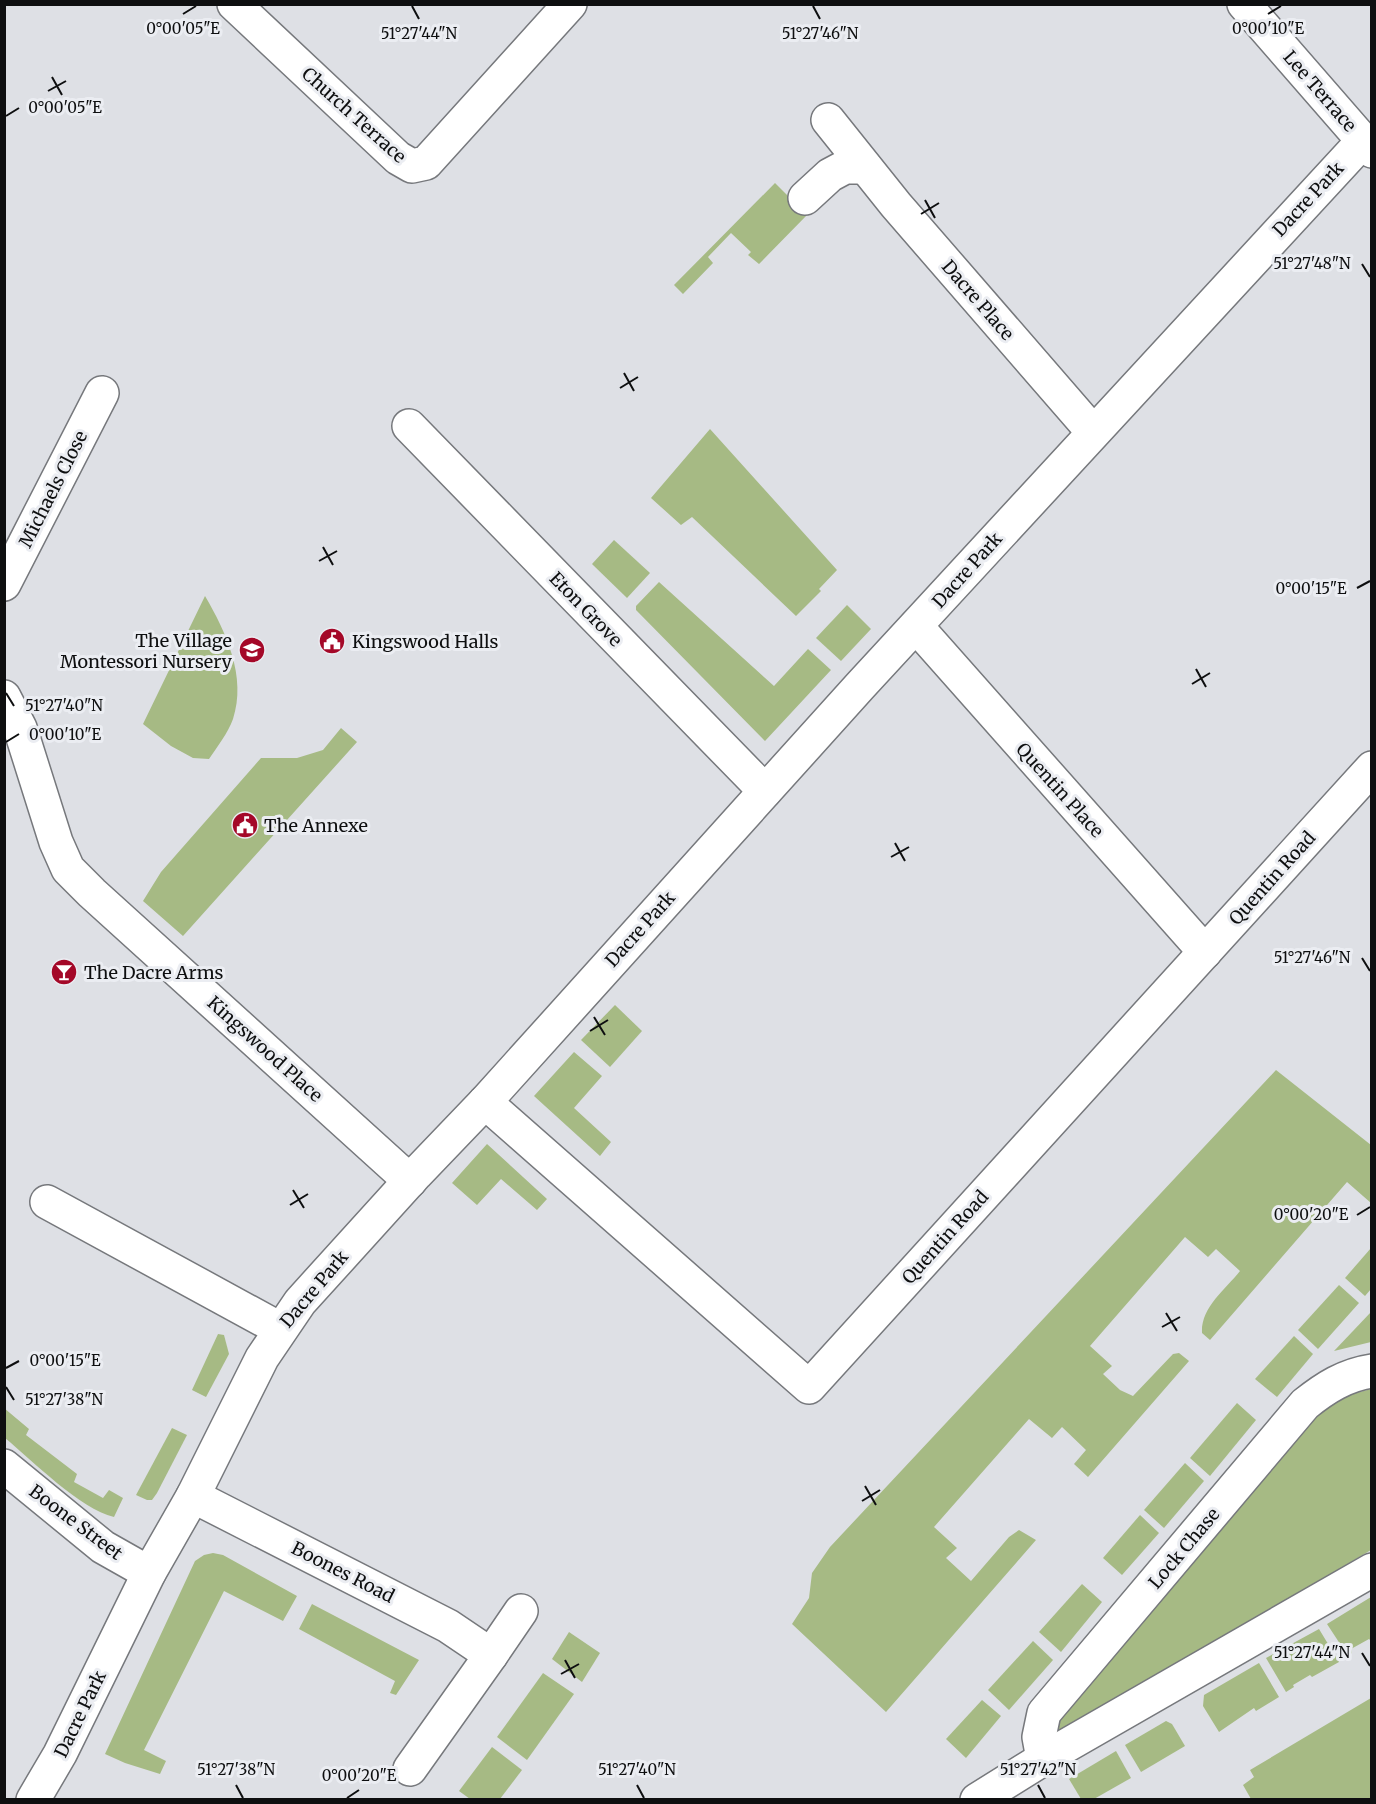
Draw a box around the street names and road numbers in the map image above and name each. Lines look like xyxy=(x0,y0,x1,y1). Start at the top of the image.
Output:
street label: Lee Terrace xyxy=(1278,46,1362,136)
street label: Church Terrace xyxy=(297,62,411,168)
street label: Dacre Park xyxy=(1268,156,1349,241)
street label: Dacre Place xyxy=(937,255,1019,345)
street label: Michaels Close xyxy=(14,427,92,551)
street label: Dacre Park xyxy=(927,527,1007,613)
street label: Eton Grove xyxy=(545,567,627,651)
street label: Quentin Place xyxy=(1011,738,1109,842)
street label: Quentin Road xyxy=(1224,826,1320,930)
street label: Dacre Park xyxy=(600,886,680,972)
street label: Kingswood Place xyxy=(203,991,327,1107)
street label: Quentin Road xyxy=(897,1185,993,1289)
street label: Dacre Park xyxy=(275,1245,353,1332)
street label: Boone Street xyxy=(25,1479,127,1565)
street label: Lock Chase xyxy=(1144,1503,1224,1593)
street label: Boones Road xyxy=(288,1536,398,1608)
street label: Dacre Park xyxy=(49,1666,111,1761)

